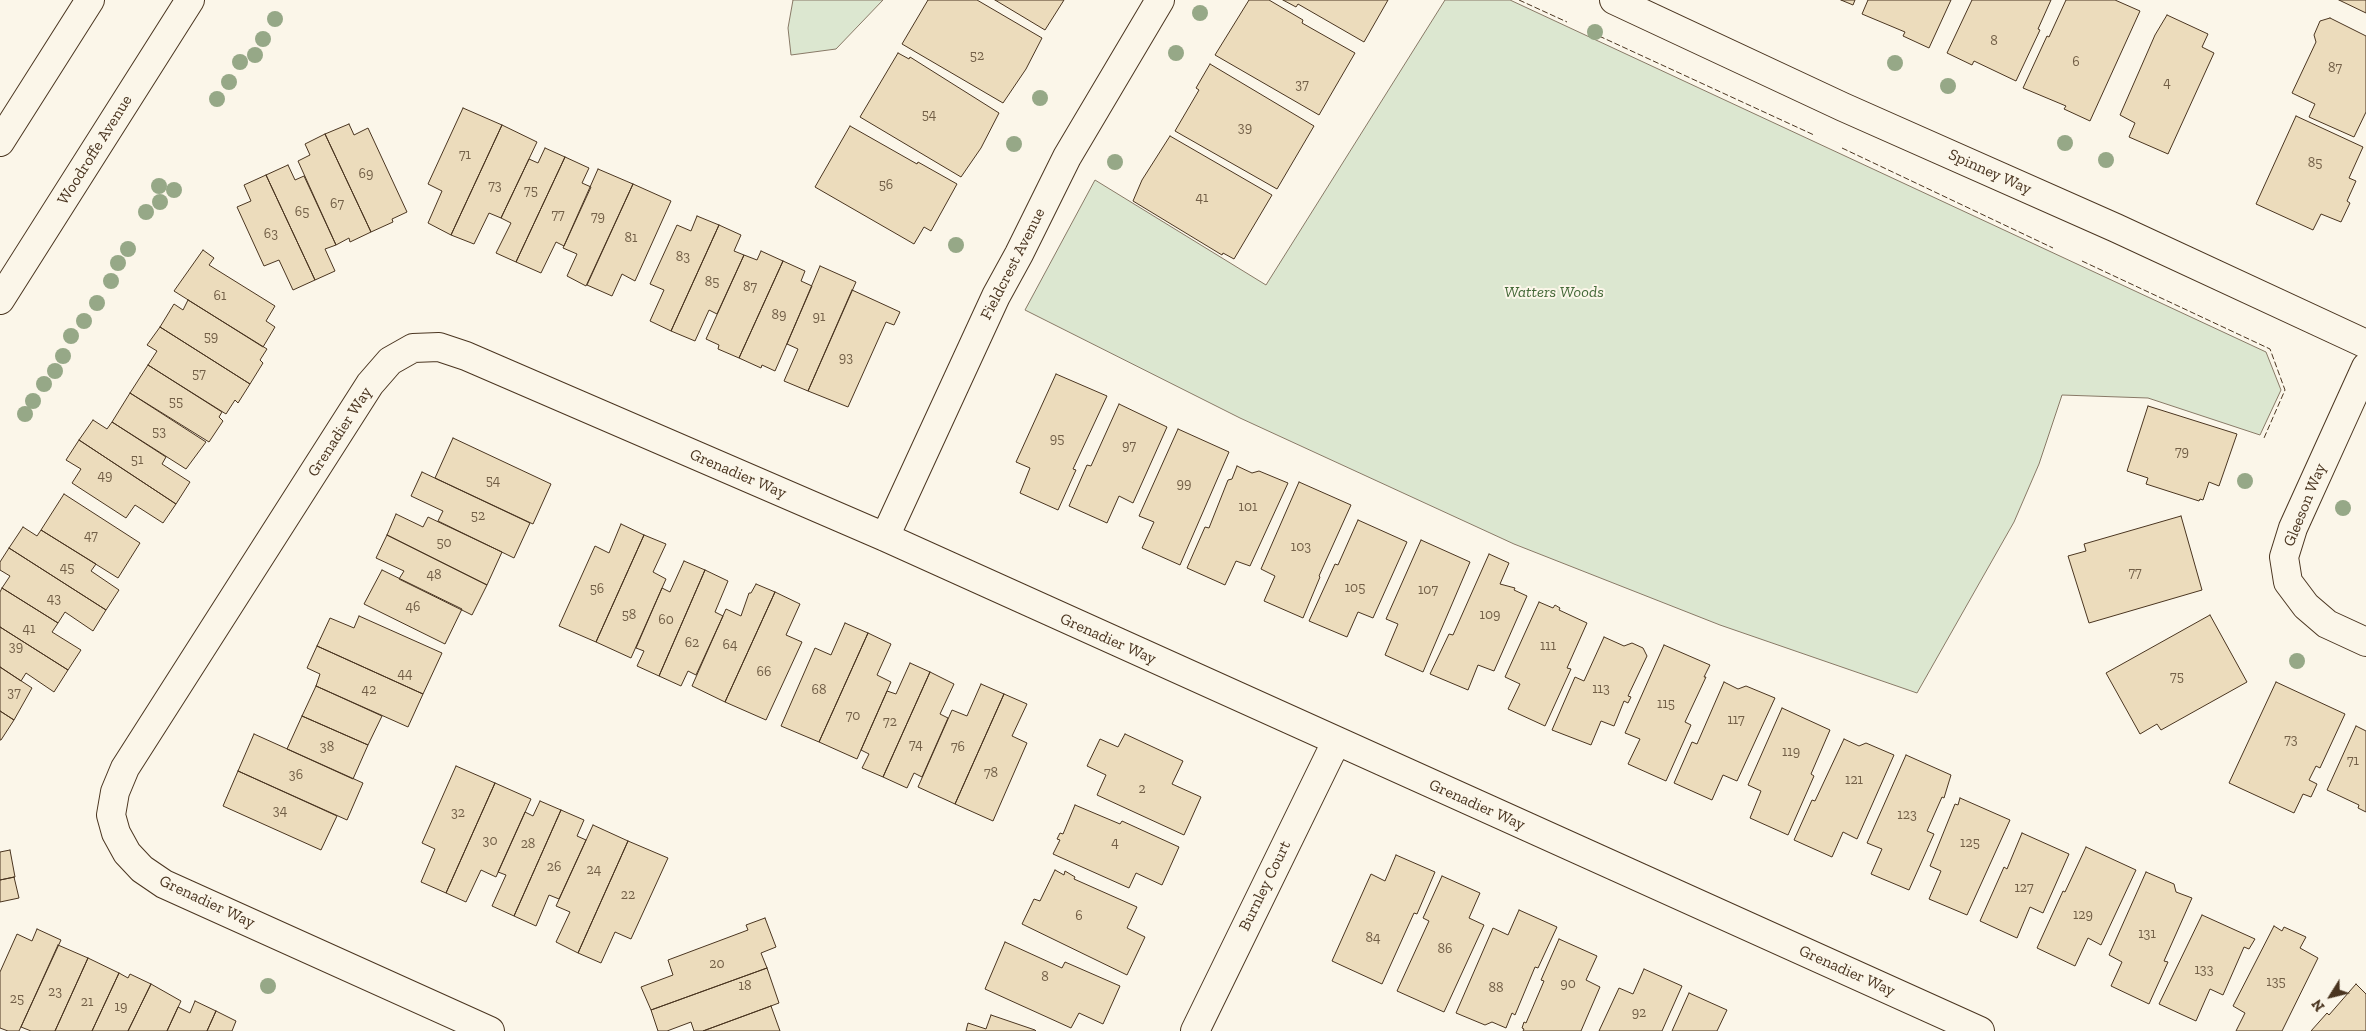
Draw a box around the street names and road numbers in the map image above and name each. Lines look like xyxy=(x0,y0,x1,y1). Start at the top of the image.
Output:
street label: Woodroffe Avenue xyxy=(53,92,137,208)
street label: Spinney Way xyxy=(1945,145,2035,199)
street label: Fieldcrest Avenue xyxy=(977,205,1049,323)
street label: Grenadier Way xyxy=(304,384,376,480)
street label: Grenadier Way xyxy=(687,445,789,503)
street label: Gleeson Way xyxy=(2280,461,2330,549)
street label: Grenadier Way xyxy=(1057,609,1159,669)
street label: Grenadier Way xyxy=(1426,775,1528,835)
street label: Burnley Court xyxy=(1235,838,1295,934)
street label: Grenadier Way xyxy=(156,872,258,932)
street label: Grenadier Way xyxy=(1796,941,1898,1001)

